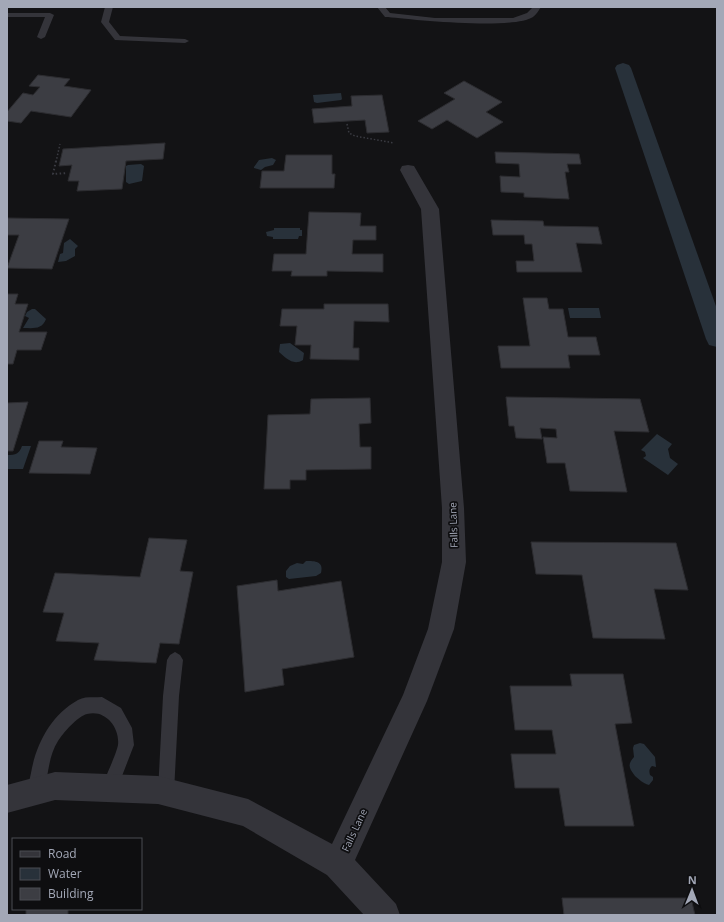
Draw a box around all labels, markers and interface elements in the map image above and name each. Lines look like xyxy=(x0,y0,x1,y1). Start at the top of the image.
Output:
street label: Falls Lane xyxy=(445,502,461,548)
street label: Falls Lane xyxy=(338,806,370,854)
legend xyxy=(12,838,142,910)
text: Road xyxy=(48,845,77,862)
text: Water xyxy=(48,865,82,882)
north arrow xyxy=(672,870,712,910)
text: N xyxy=(688,872,697,887)
text: Building xyxy=(48,885,94,902)

